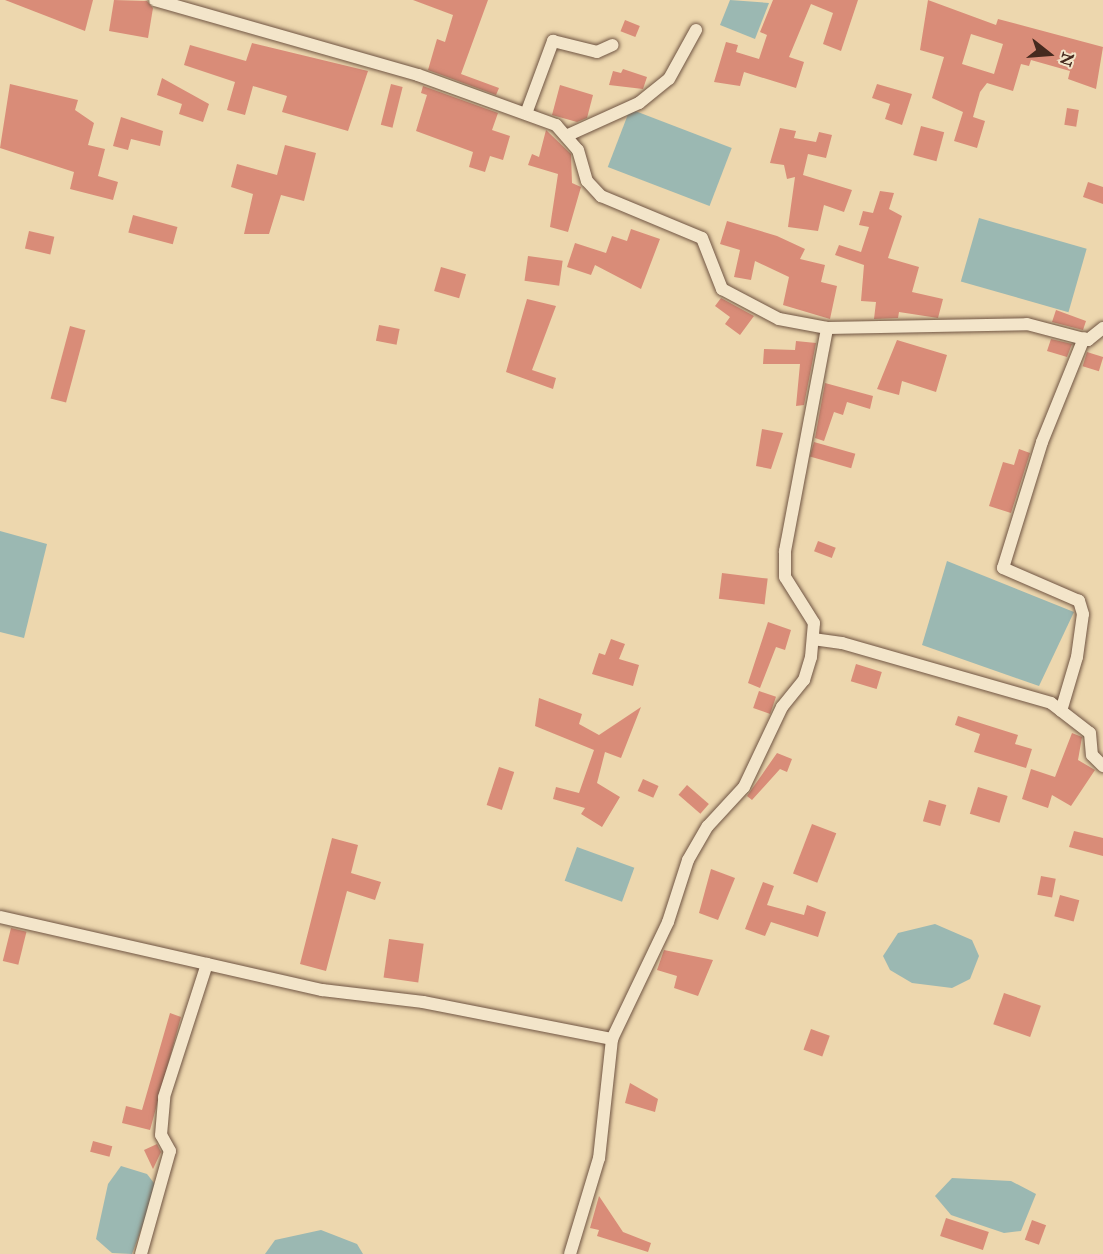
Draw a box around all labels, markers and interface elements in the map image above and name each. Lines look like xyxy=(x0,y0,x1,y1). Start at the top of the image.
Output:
north arrow xyxy=(1019,24,1079,84)
text: N xyxy=(1056,50,1078,69)

